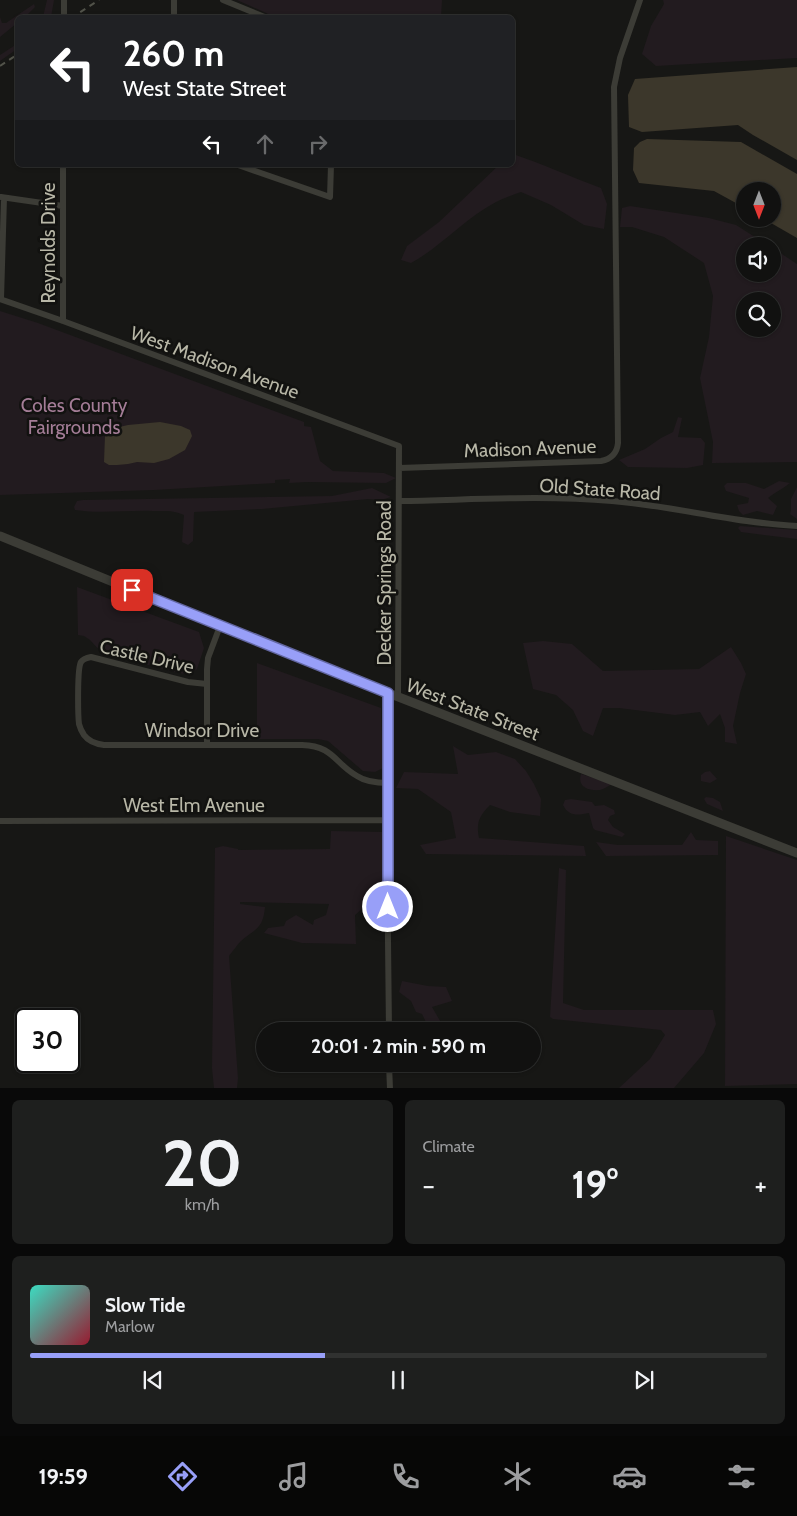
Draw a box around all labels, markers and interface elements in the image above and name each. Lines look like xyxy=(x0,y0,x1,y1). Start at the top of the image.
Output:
text: 260 m xyxy=(123,32,224,75)
icon: left xyxy=(40,35,105,100)
text: West State Street xyxy=(123,75,286,102)
icon: left xyxy=(198,130,226,158)
icon: ahead xyxy=(251,130,279,158)
icon: right xyxy=(304,130,332,158)
street label: Reynolds Drive xyxy=(37,182,60,304)
north arrow xyxy=(736,182,781,228)
map controls xyxy=(736,182,781,337)
button: sound xyxy=(736,237,781,282)
button: search xyxy=(736,292,781,337)
street label: West Madison Avenue xyxy=(127,321,303,404)
park label: Coles County Fairgrounds xyxy=(21,394,128,439)
street label: Madison Avenue xyxy=(463,435,597,462)
street label: Old State Road xyxy=(539,474,661,505)
street label: Decker Springs Road xyxy=(373,500,396,666)
pin xyxy=(111,569,153,611)
icon: arrive xyxy=(118,576,146,604)
street label: Castle Drive xyxy=(97,634,197,679)
street label: West State Street xyxy=(403,673,543,746)
street label: Windsor Drive xyxy=(145,719,259,742)
street label: West Elm Avenue xyxy=(123,794,265,817)
position arrow xyxy=(361,880,413,932)
speed limit sign: 30 xyxy=(15,1008,80,1073)
text: 20:01 · 2 min · 590 m xyxy=(311,1035,486,1058)
text: 20 xyxy=(162,1123,242,1202)
text: Climate xyxy=(423,1137,475,1156)
text: 19° xyxy=(572,1161,618,1208)
text: − xyxy=(423,1168,435,1202)
text: + xyxy=(755,1168,767,1202)
text: km/h xyxy=(185,1195,220,1214)
text: Slow Tide xyxy=(105,1294,185,1317)
text: Marlow xyxy=(105,1317,155,1336)
icon: previous xyxy=(139,1366,167,1394)
icon: pause xyxy=(384,1366,412,1394)
icon: next xyxy=(630,1366,658,1394)
icon: directions xyxy=(165,1459,200,1494)
icon: music xyxy=(276,1459,311,1494)
icon: phone xyxy=(388,1459,423,1494)
icon: climate xyxy=(500,1459,535,1494)
icon: car xyxy=(612,1459,647,1494)
icon: filters xyxy=(724,1459,759,1494)
text: 19:59 xyxy=(38,1463,88,1490)

